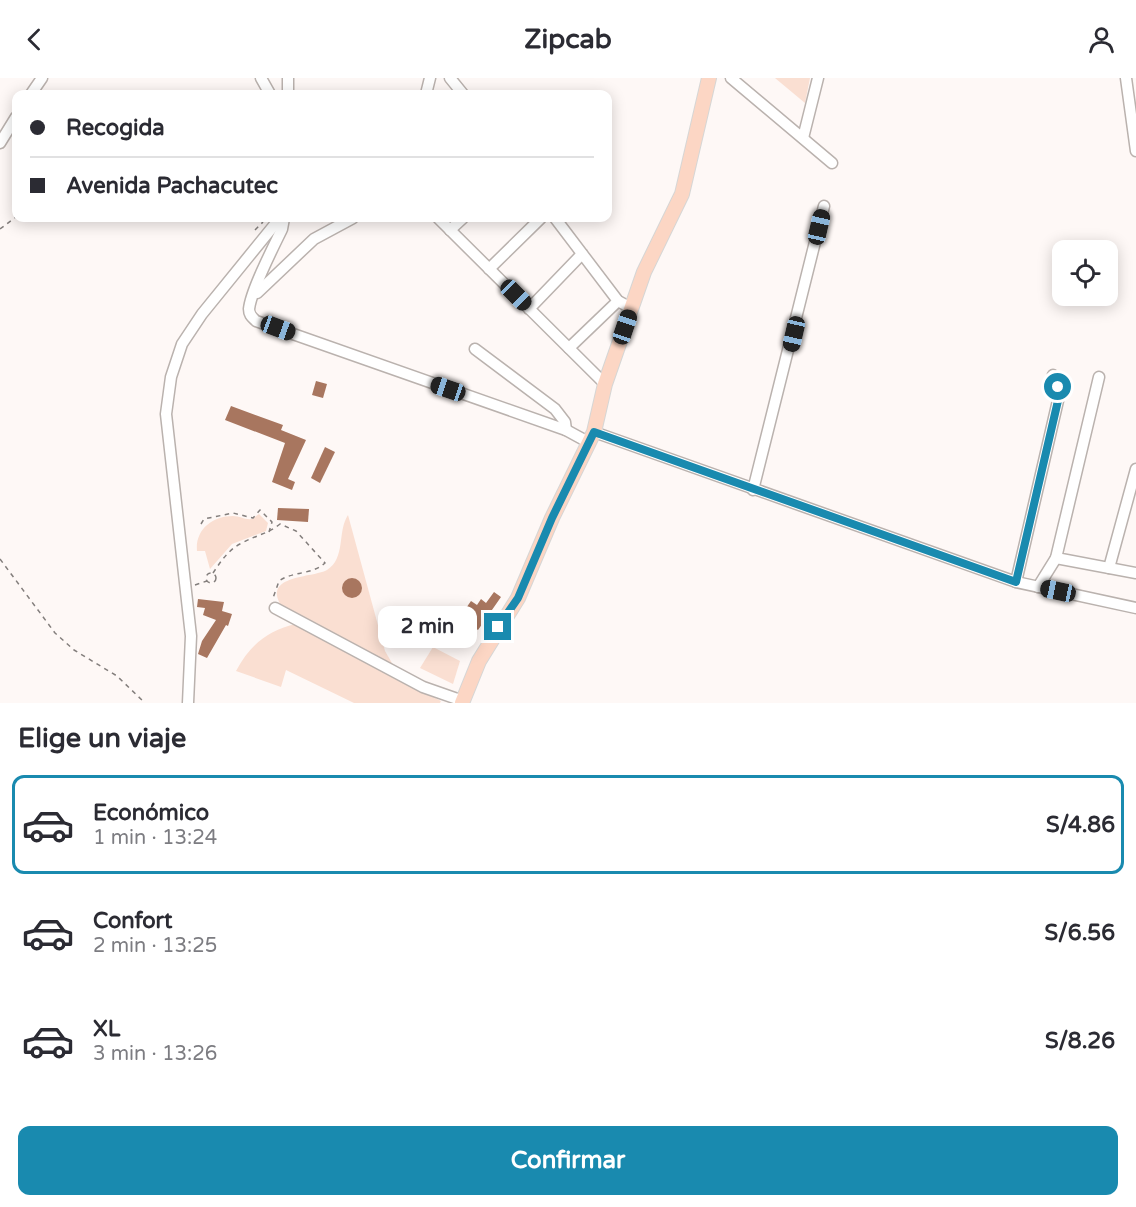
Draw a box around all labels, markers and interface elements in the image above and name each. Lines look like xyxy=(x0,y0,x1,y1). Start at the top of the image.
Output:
icon: back xyxy=(18,23,51,56)
text: Zipcab xyxy=(524,23,612,56)
icon: person xyxy=(1085,23,1118,56)
text: Recogida xyxy=(66,115,165,141)
text: Avenida Pachacutec xyxy=(66,173,278,199)
car xyxy=(806,207,832,247)
map controls xyxy=(1052,240,1118,306)
button: locate xyxy=(1052,240,1118,306)
car xyxy=(497,276,535,314)
car xyxy=(611,307,639,347)
car xyxy=(258,313,298,343)
car xyxy=(781,314,807,354)
route start xyxy=(1044,373,1071,400)
car xyxy=(428,375,468,403)
car xyxy=(1039,578,1077,604)
callout: 2 min xyxy=(378,606,477,648)
route end xyxy=(484,613,511,640)
text: 2 min xyxy=(401,615,454,639)
text: Elige un viaje xyxy=(18,722,186,755)
icon: car xyxy=(21,798,75,852)
text: Económico xyxy=(93,800,209,826)
text: S/4.86 xyxy=(1046,812,1115,838)
text: 1 min · 13:24 xyxy=(93,826,217,850)
icon: car xyxy=(21,906,75,960)
text: Confort xyxy=(93,908,172,934)
text: S/6.56 xyxy=(1045,920,1115,946)
text: 2 min · 13:25 xyxy=(93,934,217,958)
icon: car xyxy=(21,1014,75,1068)
text: XL xyxy=(93,1016,120,1042)
text: S/8.26 xyxy=(1045,1028,1115,1054)
text: 3 min · 13:26 xyxy=(93,1042,217,1066)
button: Confirmar xyxy=(18,1126,1118,1195)

